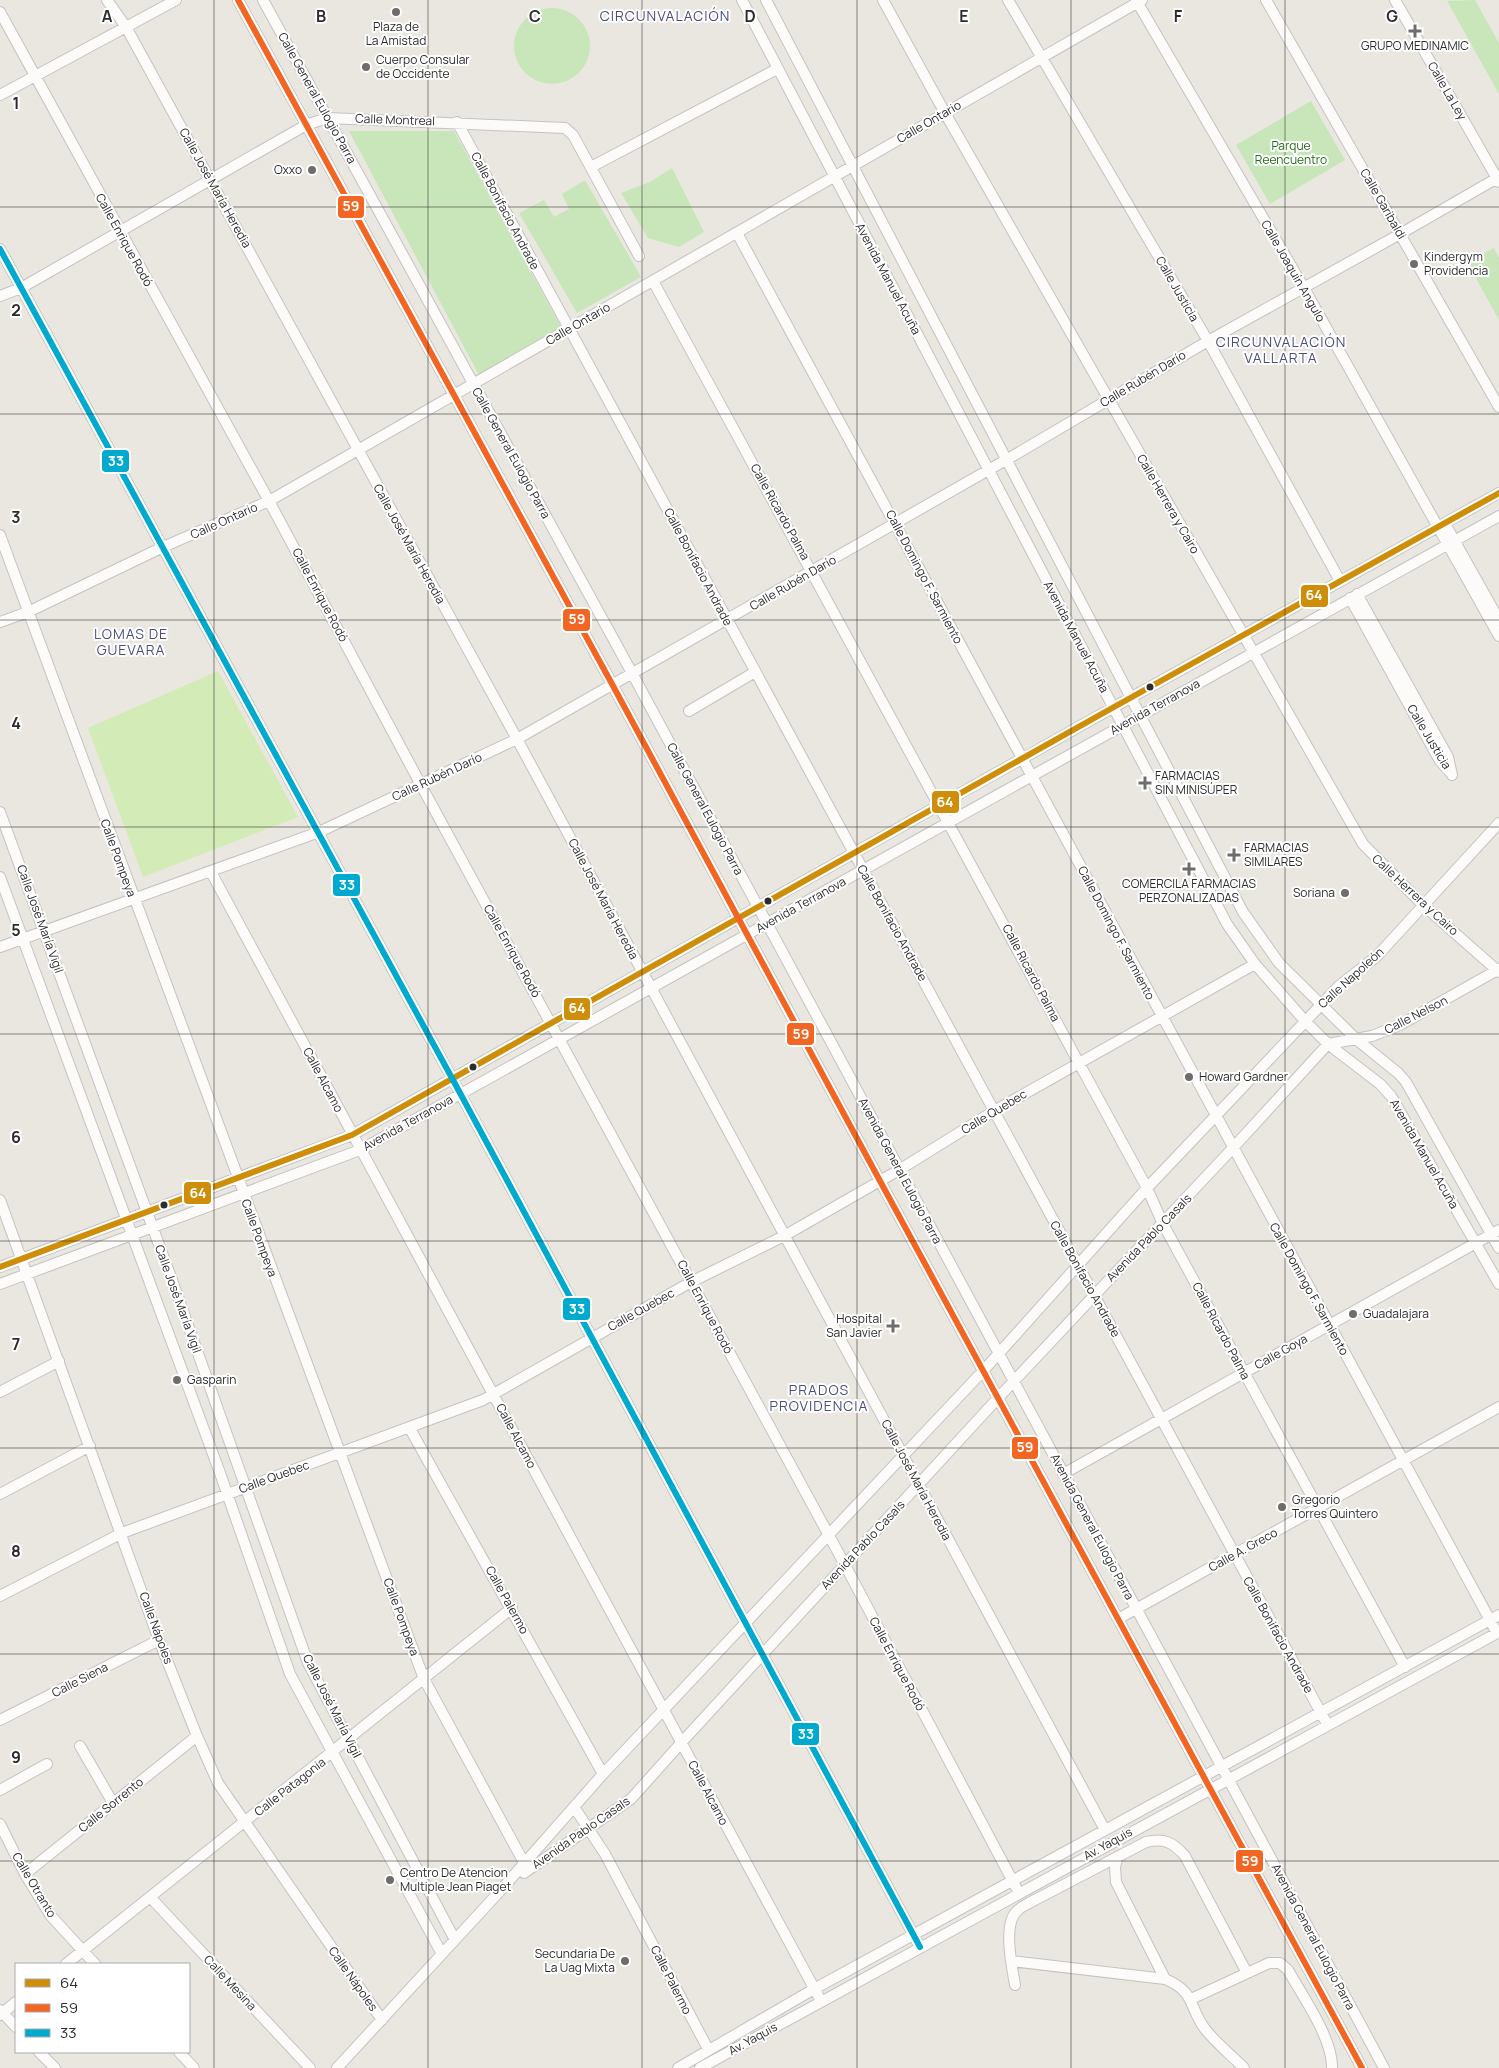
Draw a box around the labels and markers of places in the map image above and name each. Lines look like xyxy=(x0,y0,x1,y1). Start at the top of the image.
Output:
marker: Plaza de La Amistad xyxy=(390,6,402,18)
place label: Plaza de La Amistad xyxy=(366,18,426,49)
marker: GRUPO MEDINAMIC xyxy=(1409,25,1421,37)
place label: GRUPO MEDINAMIC xyxy=(1361,37,1469,54)
place label: Cuerpo Consular de Occidente xyxy=(376,51,470,82)
marker: Cuerpo Consular de Occidente xyxy=(360,61,372,73)
place label: Oxxo xyxy=(274,161,302,178)
marker: Oxxo xyxy=(306,164,318,176)
place label: Kindergym Providencia xyxy=(1424,248,1488,279)
marker: Kindergym Providencia xyxy=(1408,258,1420,270)
unlabelled marker xyxy=(1145,682,1155,692)
place label: FARMACIAS SIN MINISÚPER xyxy=(1155,767,1238,798)
marker: FARMACIAS SIN MINISÚPER xyxy=(1139,777,1151,789)
place label: FARMACIAS SIMILARES xyxy=(1244,839,1309,870)
marker: FARMACIAS SIMILARES xyxy=(1228,849,1240,861)
marker: COMERCILA FARMACIAS PERZONALIZADAS xyxy=(1183,863,1195,875)
place label: COMERCILA FARMACIAS PERZONALIZADAS xyxy=(1122,875,1256,906)
place label: Soriana xyxy=(1293,884,1335,901)
marker: Soriana xyxy=(1339,887,1351,899)
unlabelled marker xyxy=(763,896,773,906)
unlabelled marker xyxy=(468,1062,478,1072)
place label: Howard Gardner xyxy=(1199,1068,1289,1085)
marker: Howard Gardner xyxy=(1183,1071,1195,1083)
unlabelled marker xyxy=(159,1200,169,1210)
place label: Guadalajara xyxy=(1363,1305,1429,1322)
marker: Guadalajara xyxy=(1347,1308,1359,1320)
place label: Hospital San Javier xyxy=(826,1310,883,1341)
marker: Hospital San Javier xyxy=(886,1319,900,1333)
place label: Gasparin xyxy=(187,1371,236,1388)
marker: Gasparin xyxy=(171,1374,183,1386)
place label: Gregorio Torres Quintero xyxy=(1292,1491,1378,1522)
marker: Gregorio Torres Quintero xyxy=(1276,1501,1288,1513)
place label: Centro De Atencion Multiple Jean Piaget xyxy=(400,1864,511,1895)
marker: Centro De Atencion Multiple Jean Piaget xyxy=(384,1874,396,1886)
place label: Secundaria De La Uag Mixta xyxy=(535,1945,615,1976)
marker: Secundaria De La Uag Mixta xyxy=(619,1955,631,1967)

